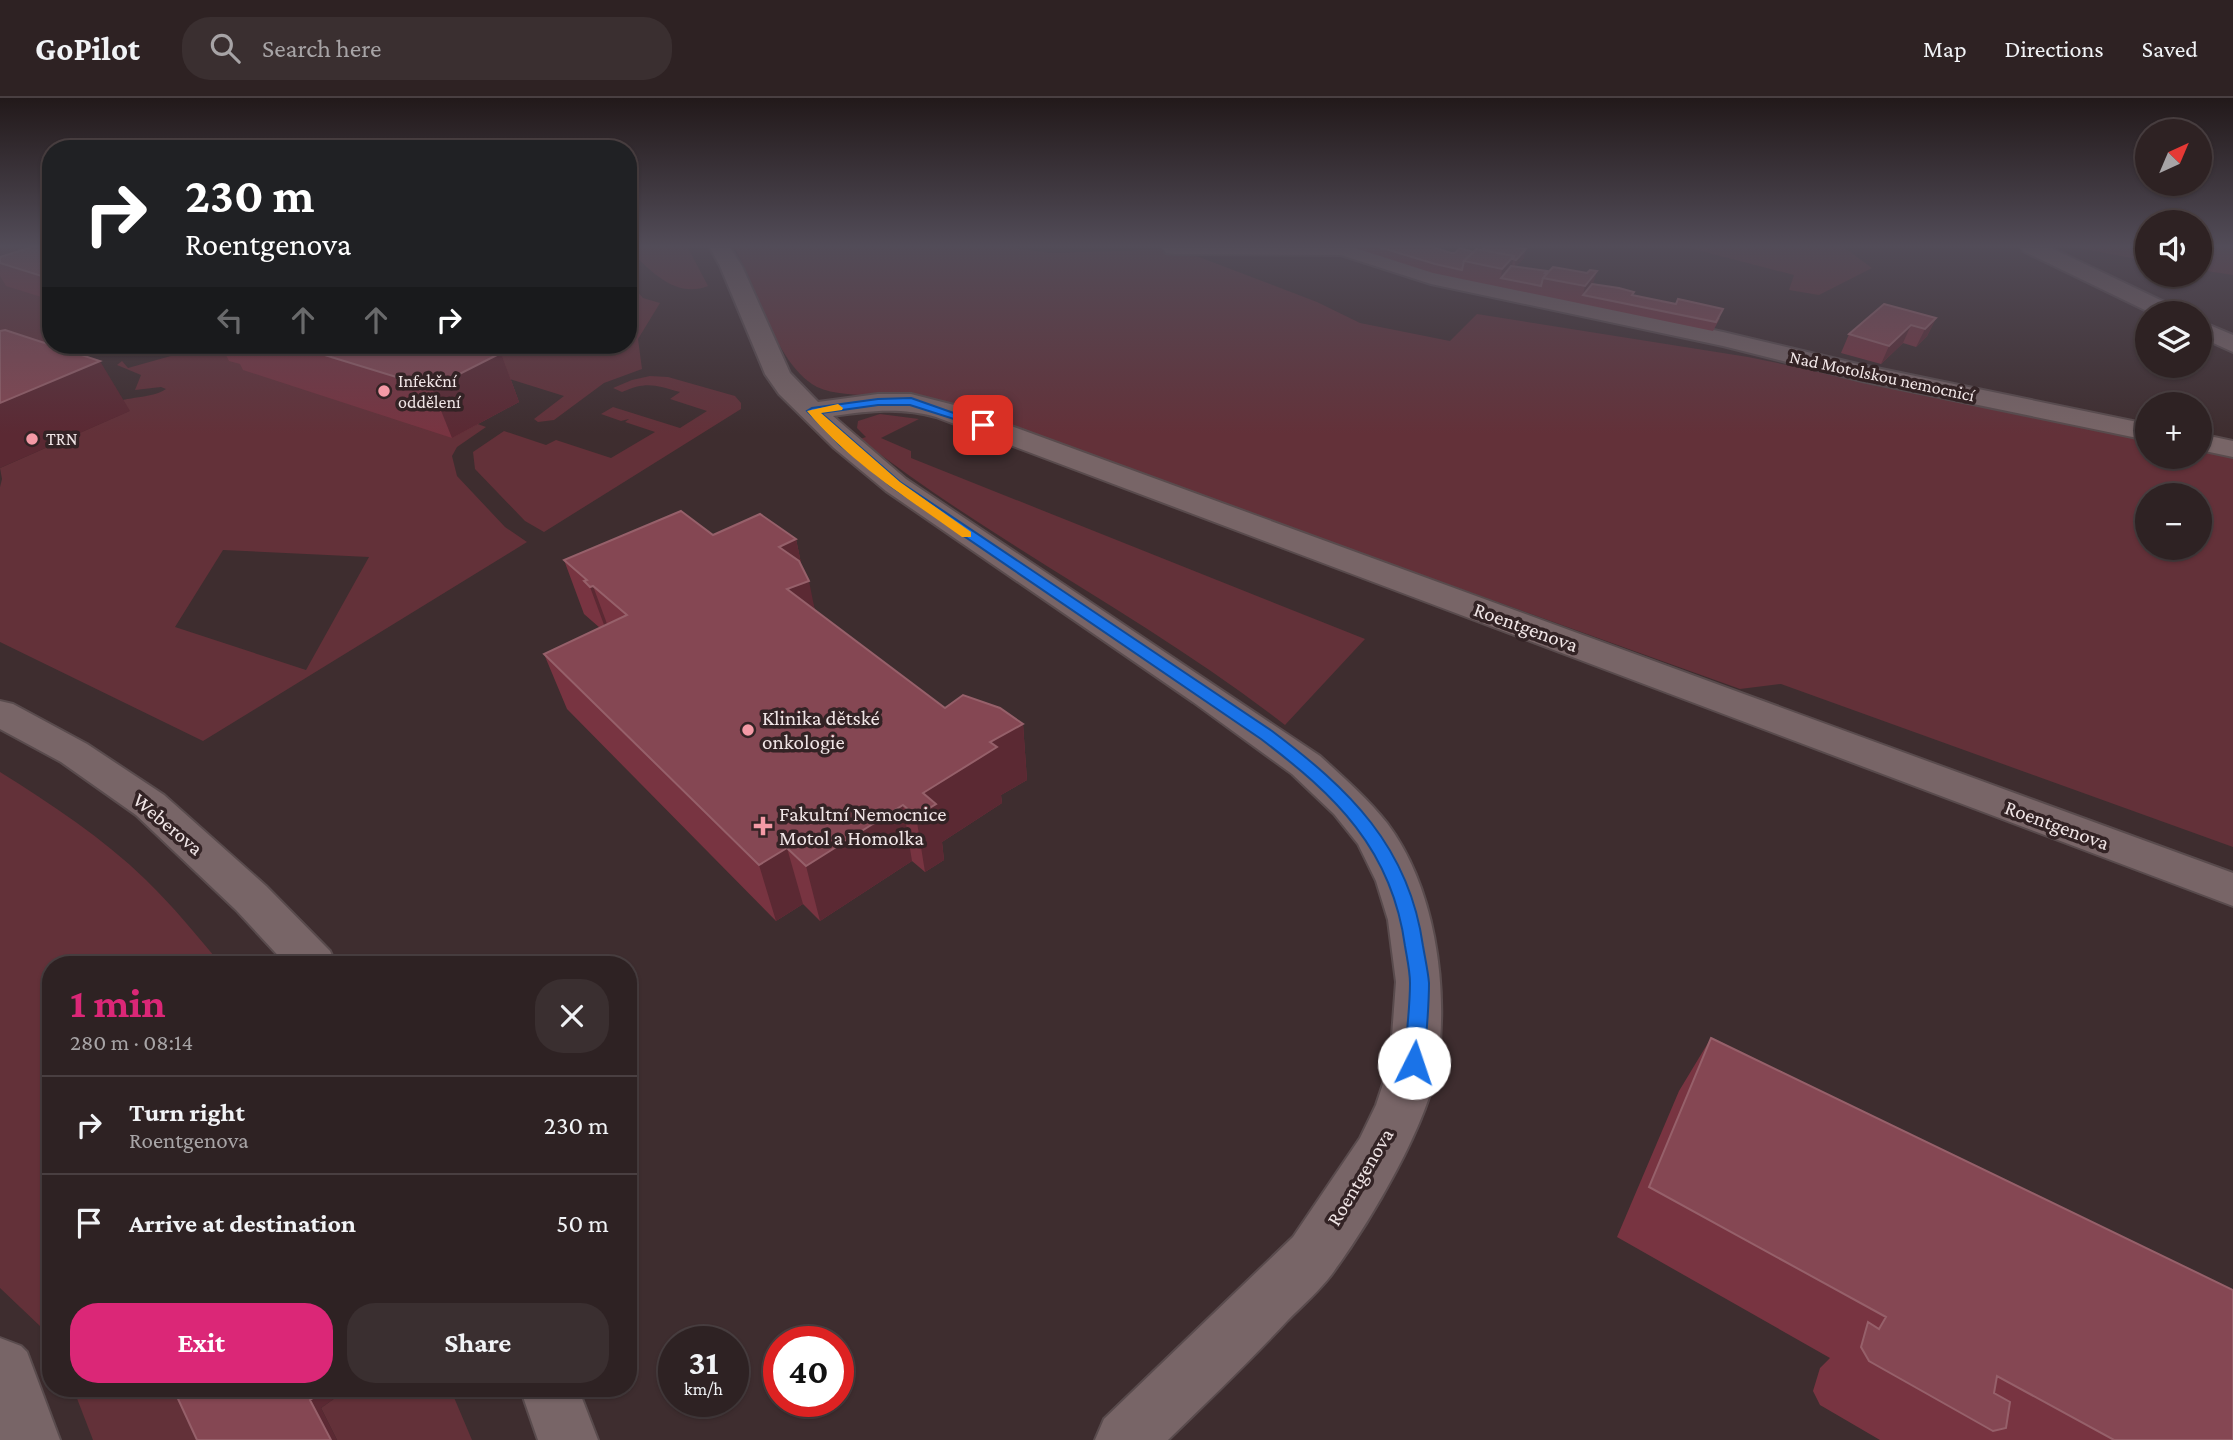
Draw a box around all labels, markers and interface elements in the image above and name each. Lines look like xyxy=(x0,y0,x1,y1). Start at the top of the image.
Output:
search box xyxy=(182,17,672,80)
icon: search xyxy=(206,29,244,67)
text: GoPilot xyxy=(35,30,140,67)
text: Search here xyxy=(262,34,381,63)
text: Map xyxy=(1923,35,1967,62)
text: Directions xyxy=(2005,35,2104,62)
text: Saved xyxy=(2142,35,2198,62)
north arrow xyxy=(2135,119,2212,196)
map controls xyxy=(2135,119,2212,560)
icon: right xyxy=(70,168,161,259)
text: 230 m xyxy=(185,168,315,223)
button: sound xyxy=(2135,210,2212,287)
text: Roentgenova xyxy=(185,226,352,262)
icon: left xyxy=(211,301,249,339)
icon: ahead xyxy=(284,301,322,339)
icon: ahead xyxy=(357,301,395,339)
icon: right xyxy=(430,301,468,339)
button: layers xyxy=(2135,301,2212,378)
street label: Nad Motolskou nemocnicí xyxy=(1788,347,1978,406)
place label: Infekční oddělení xyxy=(398,371,462,412)
marker: Infekční oddělení xyxy=(376,383,392,399)
button: + xyxy=(2135,392,2212,469)
pin xyxy=(953,395,1013,455)
icon: arrive xyxy=(964,406,1002,444)
place label: TRN xyxy=(46,429,78,449)
marker: TRN xyxy=(24,431,40,447)
button: − xyxy=(2135,483,2212,560)
street label: Roentgenova xyxy=(1471,597,1582,657)
place label: Klinika dětské onkologie xyxy=(762,706,880,754)
marker: Klinika dětské onkologie xyxy=(740,722,756,738)
street label: Weberova xyxy=(128,788,208,860)
street label: Roentgenova xyxy=(2002,795,2113,855)
place label: Fakultní Nemocnice Motol a Homolka xyxy=(779,802,946,850)
marker: Fakultní Nemocnice Motol a Homolka xyxy=(753,816,773,836)
text: 1 min xyxy=(70,979,166,1026)
button: close xyxy=(535,979,609,1053)
position arrow xyxy=(1377,1026,1451,1100)
text: 280 m · 08:14 xyxy=(70,1029,193,1055)
text: Turn right xyxy=(129,1098,245,1127)
icon: right xyxy=(70,1106,108,1144)
text: 230 m xyxy=(544,1111,609,1140)
street label: Roentgenova xyxy=(1322,1124,1399,1230)
text: Roentgenova xyxy=(129,1127,249,1153)
icon: arrive xyxy=(70,1204,108,1242)
text: Arrive at destination xyxy=(129,1209,356,1238)
text: 50 m xyxy=(556,1209,609,1238)
button: Exit xyxy=(70,1303,333,1383)
button: Share xyxy=(347,1303,609,1383)
speed limit sign: 40 xyxy=(763,1326,854,1417)
text: 31 xyxy=(688,1343,719,1382)
text: km/h xyxy=(684,1379,723,1399)

